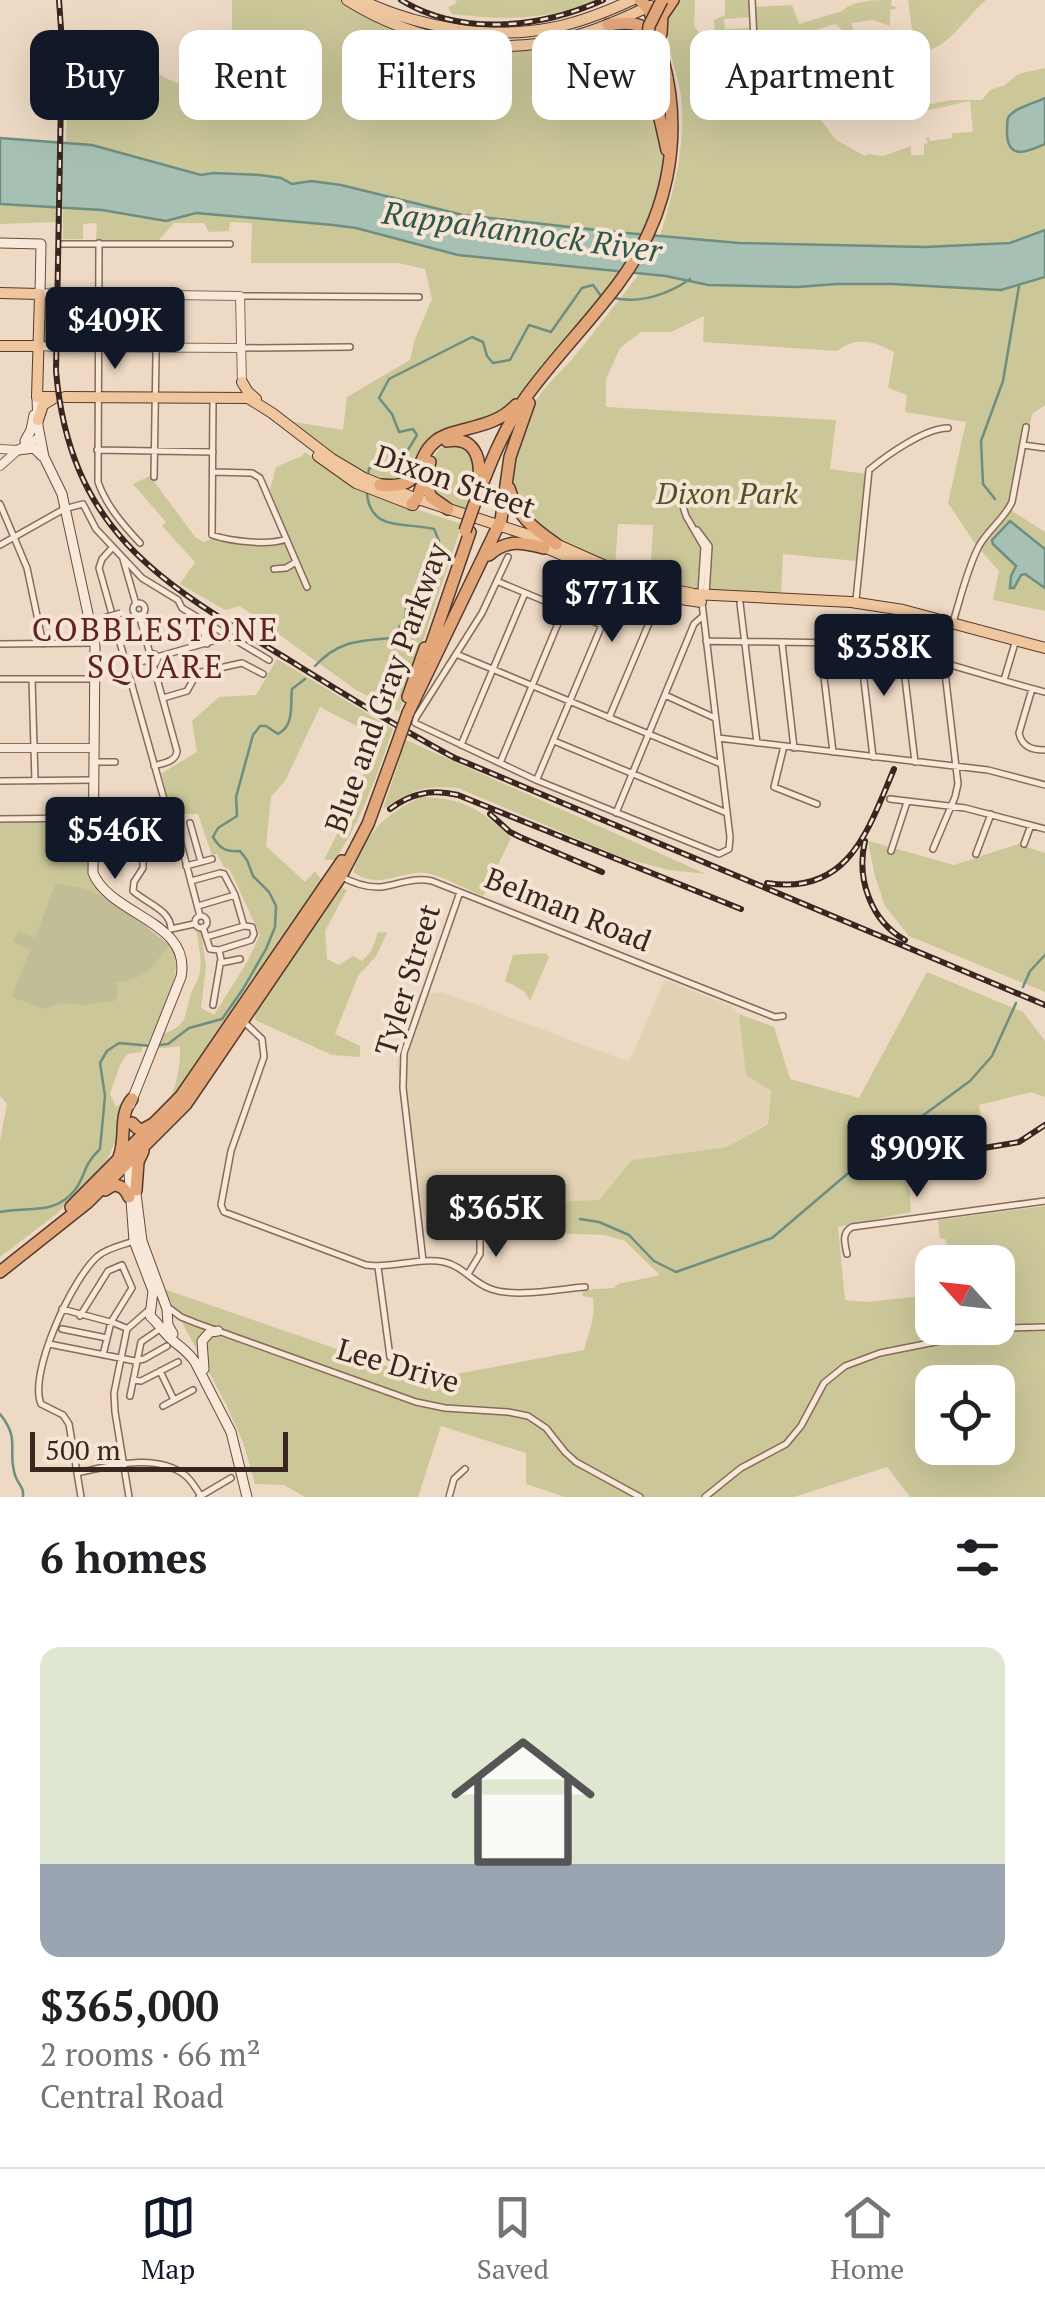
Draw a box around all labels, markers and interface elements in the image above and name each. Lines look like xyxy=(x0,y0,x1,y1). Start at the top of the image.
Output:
chip: Buy xyxy=(30,30,159,120)
chip: Rent xyxy=(179,30,322,120)
chip: Filters xyxy=(342,30,512,120)
chip: New xyxy=(532,30,670,120)
chip: Apartment xyxy=(690,30,930,120)
water label: Rappahannock River xyxy=(379,191,666,272)
pin: $409K xyxy=(45,287,185,372)
text: $409K xyxy=(67,298,163,340)
street label: Dixon Street xyxy=(370,435,541,527)
park label: Dixon Park xyxy=(655,473,798,513)
street label: Blue and Gray Parkway xyxy=(315,536,457,838)
pin: $771K xyxy=(542,560,682,645)
text: $771K xyxy=(564,571,660,613)
district label: COBBLESTONE SQUARE xyxy=(32,608,280,687)
pin: $358K xyxy=(814,614,954,699)
text: $358K xyxy=(836,625,932,667)
pin: $546K xyxy=(45,797,185,882)
text: $546K xyxy=(67,808,163,850)
street label: Belman Road xyxy=(479,858,657,961)
street label: Tyler Street xyxy=(365,899,449,1060)
pin: $909K xyxy=(847,1115,987,1200)
text: $909K xyxy=(869,1126,965,1168)
pin: $365K xyxy=(426,1175,566,1260)
text: $365K xyxy=(448,1186,544,1228)
north arrow xyxy=(915,1245,1015,1345)
map controls xyxy=(915,1245,1015,1465)
street label: Lee Drive xyxy=(332,1329,464,1402)
button: locate xyxy=(915,1365,1015,1465)
scale bar xyxy=(30,1427,288,1472)
text: 500 m xyxy=(45,1431,121,1468)
text: 6 homes xyxy=(40,1529,207,1585)
icon: filters xyxy=(950,1530,1005,1585)
icon: home xyxy=(433,1712,613,1892)
text: $365,000 xyxy=(40,1977,219,2033)
text: 2 rooms · 66 m² xyxy=(40,2033,261,2075)
text: Central Road xyxy=(40,2075,224,2117)
tab: Map xyxy=(141,2190,196,2287)
tab: Saved xyxy=(477,2190,549,2287)
tab: Home xyxy=(830,2190,904,2287)

